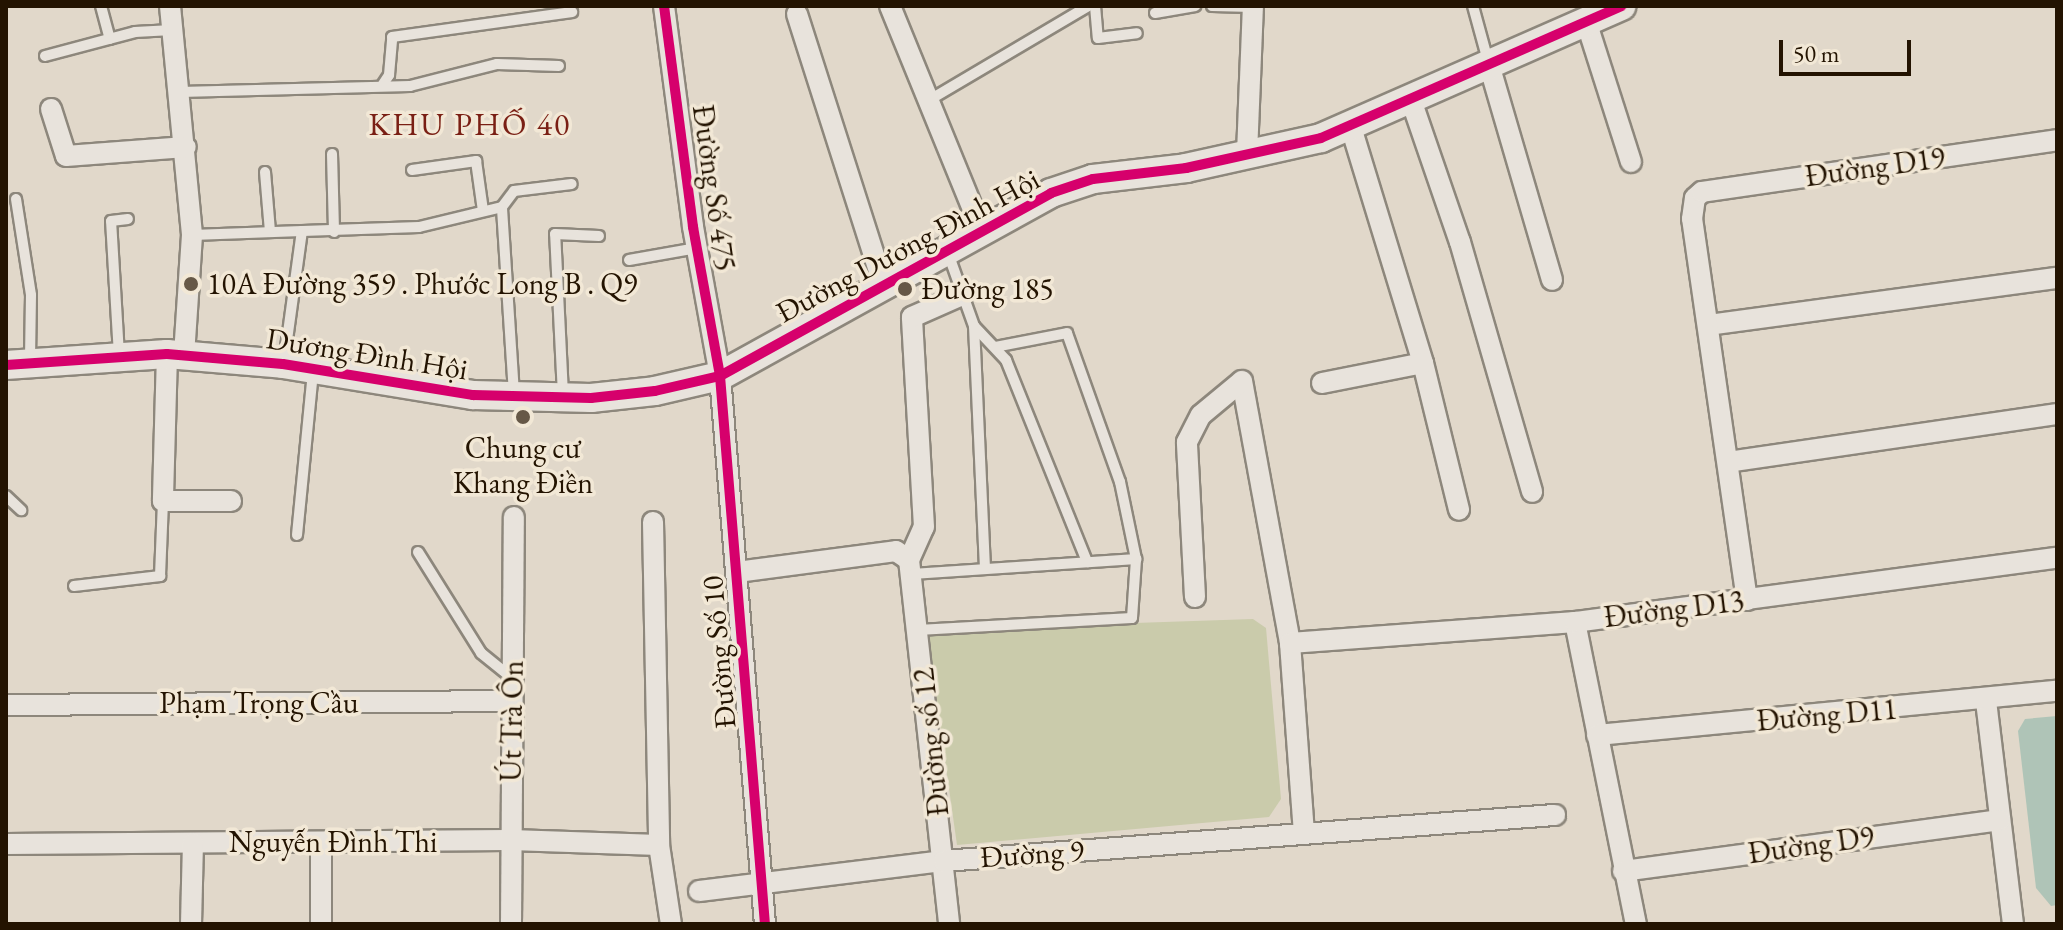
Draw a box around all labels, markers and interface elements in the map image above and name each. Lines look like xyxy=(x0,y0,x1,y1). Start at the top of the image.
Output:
scale bar xyxy=(1783,24,1915,74)
text: 50 m xyxy=(1793,38,1840,69)
street label: Đường Số 475 xyxy=(685,103,743,273)
district label: KHU PHỐ 40 xyxy=(369,105,571,143)
street label: Đường D19 xyxy=(1803,139,1947,195)
street label: Đường Dương Đình Hội xyxy=(770,161,1046,331)
place label: 10A Đường 359 . Phước Long B . Q9 xyxy=(207,266,637,302)
place label: Đường 185 xyxy=(921,271,1054,307)
marker: 10A Đường 359 . Phước Long B . Q9 xyxy=(182,275,200,293)
marker: Đường 185 xyxy=(896,280,914,298)
street label: Dương Đình Hội xyxy=(264,320,470,388)
marker: Chung cư Khang Điền xyxy=(514,408,532,426)
place label: Chung cư Khang Điền xyxy=(453,430,593,500)
street label: Đường Số 10 xyxy=(694,574,744,730)
street label: Đường D13 xyxy=(1602,583,1746,635)
street label: Út Trà Ôn xyxy=(493,660,531,782)
street label: Đường số 12 xyxy=(905,666,957,818)
street label: Phạm Trọng Cầu xyxy=(159,685,359,721)
street label: Đường D11 xyxy=(1755,691,1899,739)
street label: Đường D9 xyxy=(1746,818,1876,872)
street label: Nguyễn Đình Thi xyxy=(229,824,437,860)
street label: Đường 9 xyxy=(979,832,1085,876)

